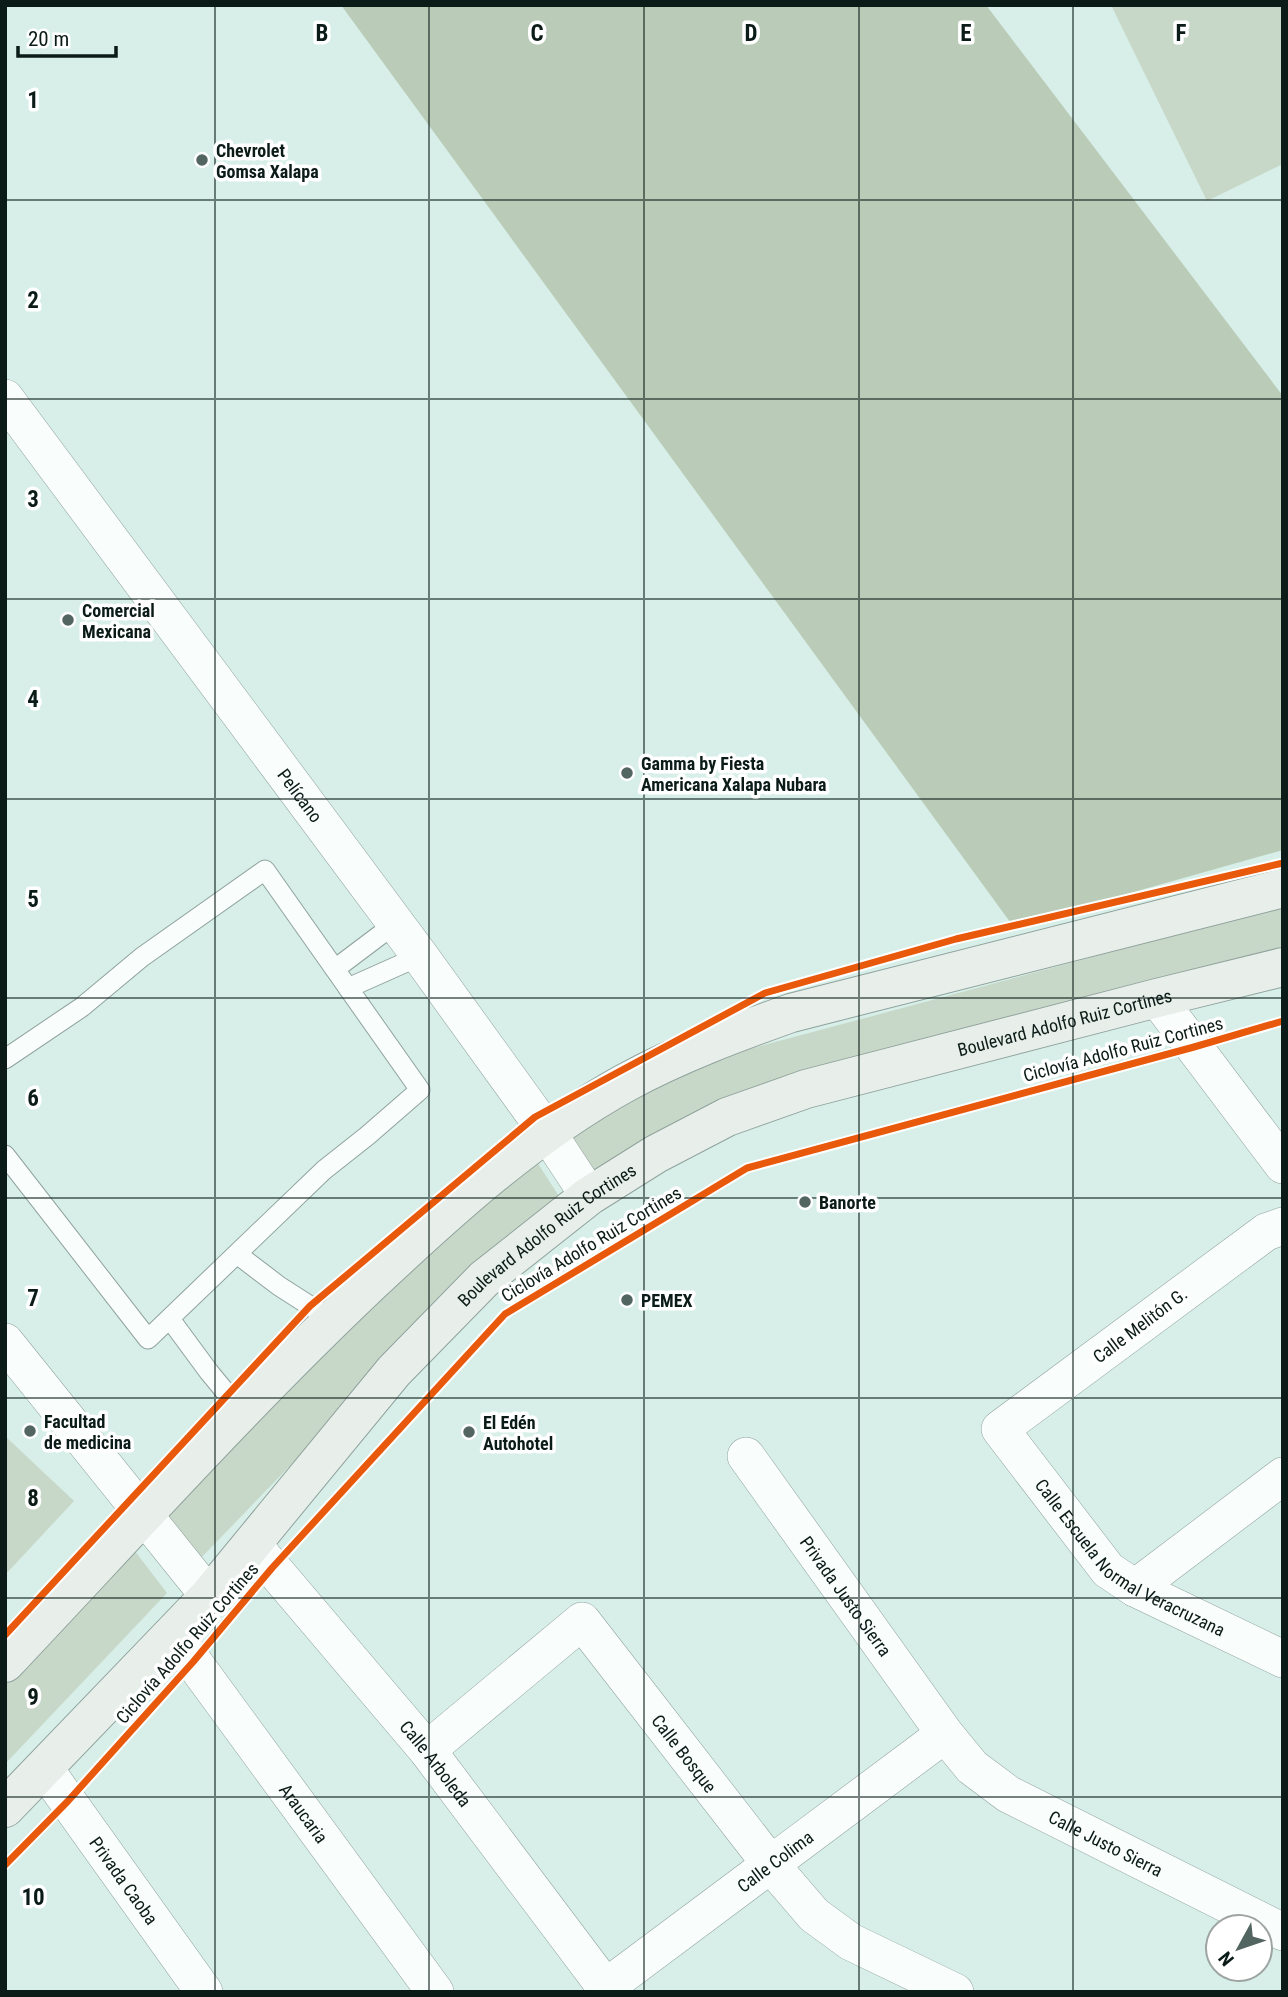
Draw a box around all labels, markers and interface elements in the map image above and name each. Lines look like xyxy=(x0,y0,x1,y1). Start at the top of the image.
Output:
scale bar xyxy=(18,14,116,58)
text: B xyxy=(316,20,328,47)
text: C xyxy=(530,20,544,47)
text: D xyxy=(745,20,758,47)
text: E xyxy=(960,20,972,47)
text: F xyxy=(1176,20,1187,47)
text: 20 m xyxy=(28,27,69,51)
text: 1 xyxy=(27,87,39,114)
place label: Chevrolet Gomsa Xalapa xyxy=(216,140,319,182)
marker: Chevrolet Gomsa Xalapa xyxy=(194,152,210,168)
text: 2 xyxy=(27,287,39,314)
text: 3 xyxy=(27,486,39,513)
place label: Comercial Mexicana xyxy=(82,600,155,642)
marker: Comercial Mexicana xyxy=(60,612,76,628)
text: 4 xyxy=(27,686,39,713)
place label: Gamma by Fiesta Americana Xalapa Nubara xyxy=(641,753,827,795)
street label: Pelícano xyxy=(274,764,327,826)
marker: Gamma by Fiesta Americana Xalapa Nubara xyxy=(619,765,635,781)
text: 5 xyxy=(27,886,39,913)
street label: Boulevard Adolfo Ruiz Cortines xyxy=(955,984,1174,1060)
street label: Ciclovía Adolfo Ruiz Cortines xyxy=(1021,1012,1225,1086)
text: 6 xyxy=(27,1085,39,1112)
street label: Boulevard Adolfo Ruiz Cortines xyxy=(453,1159,640,1310)
street label: Ciclovía Adolfo Ruiz Cortines xyxy=(497,1182,685,1306)
place label: Banorte xyxy=(819,1192,876,1213)
marker: Banorte xyxy=(797,1194,813,1210)
street label: Calle Melitón G. xyxy=(1089,1283,1191,1367)
text: 7 xyxy=(27,1285,39,1312)
place label: PEMEX xyxy=(641,1290,693,1311)
marker: PEMEX xyxy=(619,1292,635,1308)
place label: Facultad de medicina xyxy=(44,1411,131,1453)
place label: El Edén Autohotel xyxy=(483,1412,553,1454)
marker: Facultad de medicina xyxy=(22,1423,38,1439)
marker: El Edén Autohotel xyxy=(461,1424,477,1440)
street label: Calle Escuela Normal Veracruzana xyxy=(1031,1474,1229,1640)
text: 8 xyxy=(27,1485,39,1512)
street label: Privada Justo Sierra xyxy=(796,1532,896,1660)
street label: Ciclovía Adolfo Ruiz Cortines xyxy=(111,1558,263,1728)
text: 9 xyxy=(27,1684,39,1711)
street label: Calle Bosque xyxy=(648,1710,721,1796)
street label: Calle Arboleda xyxy=(396,1716,476,1811)
street label: Araucaria xyxy=(276,1779,333,1847)
street label: Calle Justo Sierra xyxy=(1045,1806,1166,1880)
street label: Calle Colima xyxy=(733,1826,817,1896)
street label: Privada Caoba xyxy=(86,1832,163,1928)
text: 10 xyxy=(21,1884,45,1911)
north arrow xyxy=(1204,1913,1274,1983)
text: N xyxy=(1214,1947,1239,1970)

